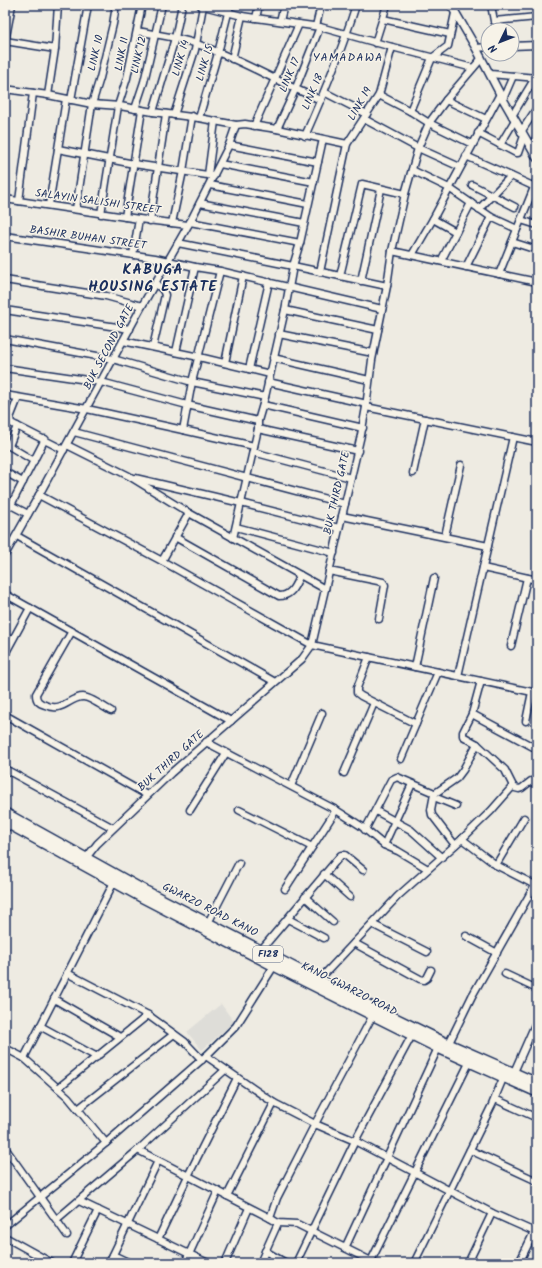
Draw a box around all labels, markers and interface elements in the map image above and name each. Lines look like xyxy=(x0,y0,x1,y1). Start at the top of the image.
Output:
north arrow xyxy=(480,22,520,62)
street label: LINK 10 xyxy=(83,33,109,73)
street label: LINK 11 xyxy=(110,35,134,73)
street label: LINK 12 xyxy=(126,35,152,75)
street label: LINK 14 xyxy=(167,38,195,78)
text: N xyxy=(484,39,502,57)
street label: LINK 15 xyxy=(191,42,219,83)
district label: YAMADAWA xyxy=(313,48,383,67)
street label: LINK 17 xyxy=(275,54,306,95)
street label: LINK 18 xyxy=(297,71,329,113)
street label: LINK 19 xyxy=(343,83,377,124)
street label: SALAYIN SALISHI STREET xyxy=(34,184,163,220)
street label: BASHIR BUHAN STREET xyxy=(29,221,149,255)
district label: KABUGA HOUSING ESTATE xyxy=(88,258,218,299)
street label: BUK SECOND GATE xyxy=(79,300,139,393)
street label: BUK THIRD GATE xyxy=(319,449,355,536)
street label: BUK THIRD GATE xyxy=(133,726,209,796)
street label: GWARZO ROAD KANO xyxy=(159,878,261,942)
road number: F128 xyxy=(253,946,283,962)
street label: KANO-GWARZO ROAD xyxy=(298,957,400,1021)

